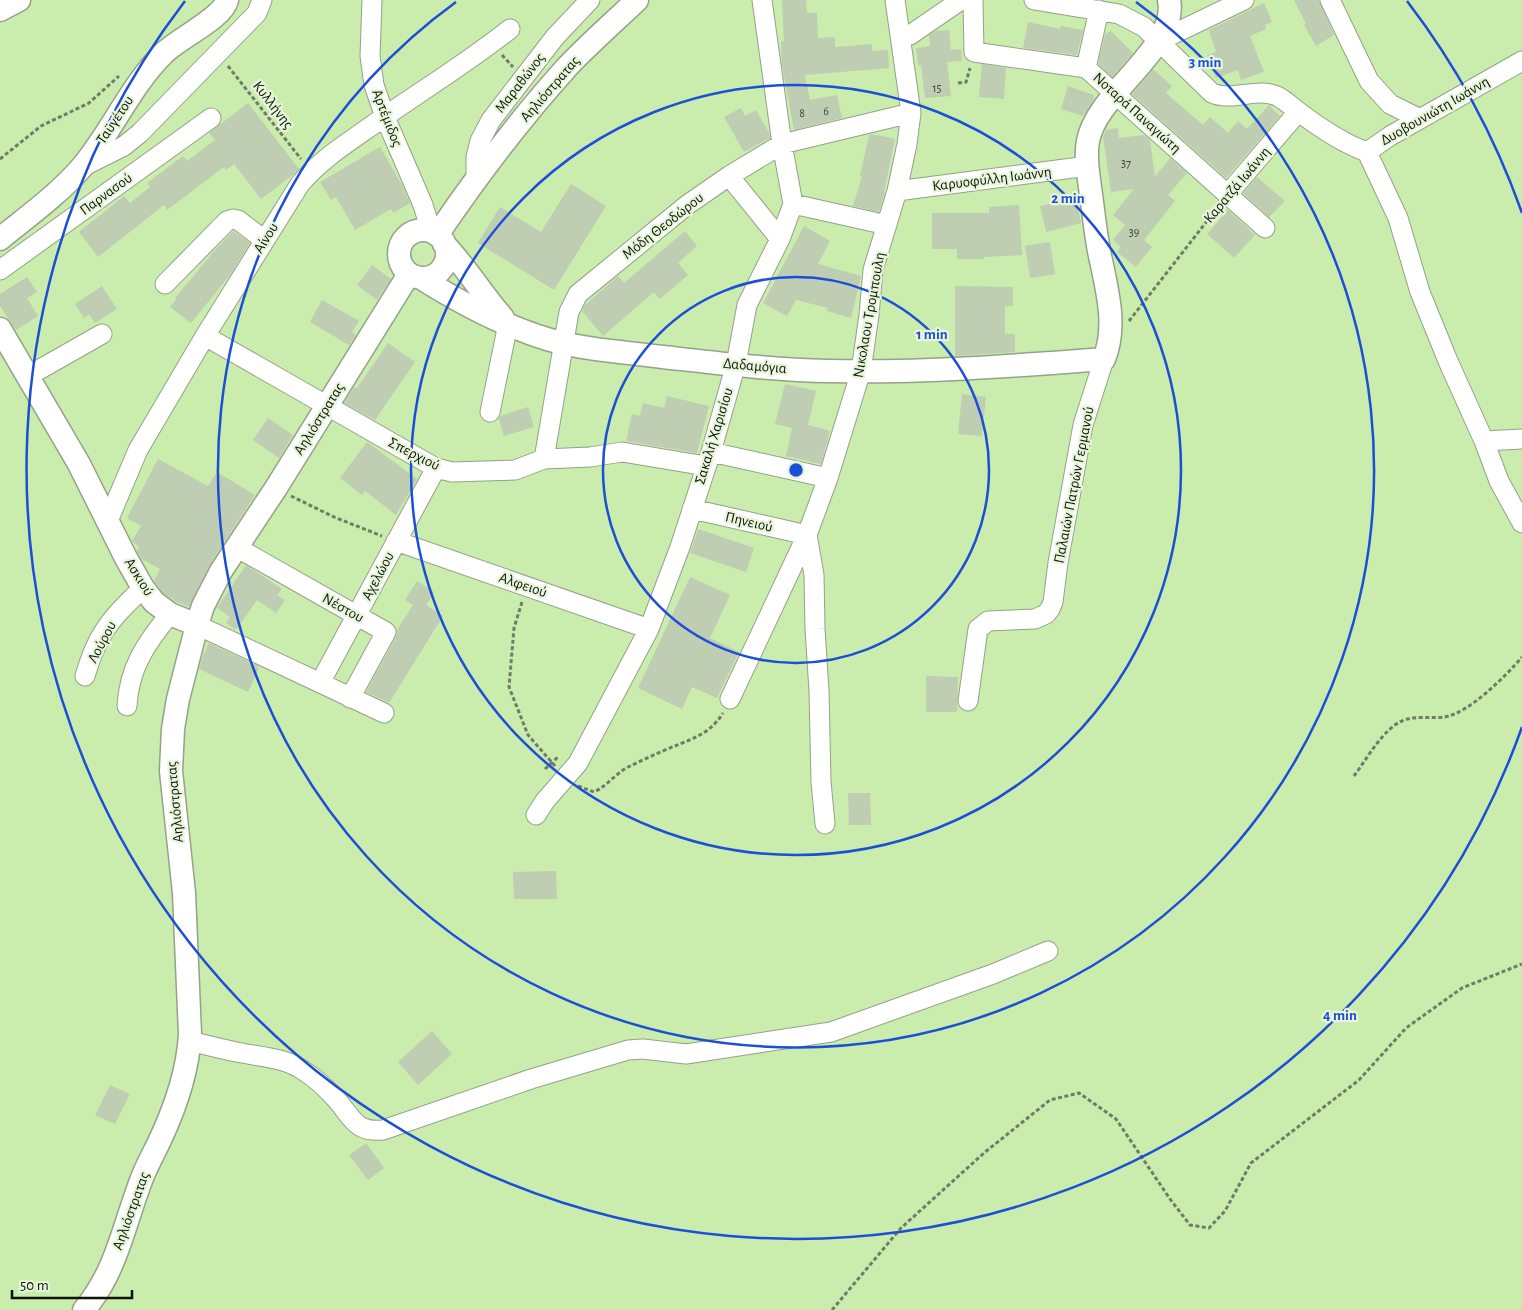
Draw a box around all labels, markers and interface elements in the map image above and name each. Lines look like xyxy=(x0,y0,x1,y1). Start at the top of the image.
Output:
street label: Μαραθώνος xyxy=(492,50,548,116)
street label: Αηλιόστρατας xyxy=(517,53,583,125)
text: 3 min xyxy=(1189,55,1221,70)
street label: Νοταρά Παναγιώτη xyxy=(1090,70,1184,156)
street label: Δυοβουνιώτη Ιωάννη xyxy=(1378,74,1492,148)
street label: Κυλλήνης xyxy=(250,78,296,132)
house number: 15 xyxy=(932,82,942,94)
street label: Αρτέμιδος xyxy=(369,87,405,149)
street label: Ταϋγέτου xyxy=(94,93,136,147)
house number: 6 xyxy=(823,105,829,117)
house number: 8 xyxy=(799,107,805,119)
street label: Καρατζά Ιωάννη xyxy=(1201,144,1273,226)
house number: 37 xyxy=(1121,157,1131,169)
street label: Καρυοφύλλη Ιωάννη xyxy=(932,164,1052,194)
street label: Παρνασού xyxy=(77,170,135,218)
street label: Μόδη Θεοδώρου xyxy=(620,190,706,262)
text: 2 min xyxy=(1051,191,1085,206)
street label: Αίνου xyxy=(251,220,281,256)
house number: 39 xyxy=(1129,226,1140,238)
street label: Νικολαου Τρομπουλη xyxy=(851,251,887,379)
text: 1 min xyxy=(916,327,948,342)
street label: Δαδαμόγια xyxy=(723,356,788,376)
street label: Αηλιόστρατας xyxy=(291,380,347,458)
street label: Σακαλή Χαρισίου xyxy=(692,386,736,486)
street label: Παλαιών Πατρών Γερμανού xyxy=(1051,405,1097,565)
street label: Σπερχιού xyxy=(386,435,442,473)
centre of rings xyxy=(787,461,805,479)
street label: Πηνειού xyxy=(724,509,774,535)
street label: Αχελώου xyxy=(359,549,397,603)
street label: Ασκιού xyxy=(122,555,156,599)
street label: Αλφειού xyxy=(497,570,549,600)
street label: Νέστου xyxy=(320,591,366,625)
street label: Λούρου xyxy=(85,619,119,665)
street label: Αηλιόστρατας xyxy=(164,760,186,843)
text: 4 min xyxy=(1323,1008,1357,1023)
street label: Αηλιόστρατας xyxy=(110,1170,152,1252)
scale bar xyxy=(12,1268,132,1300)
text: 50 m xyxy=(20,1278,49,1293)

